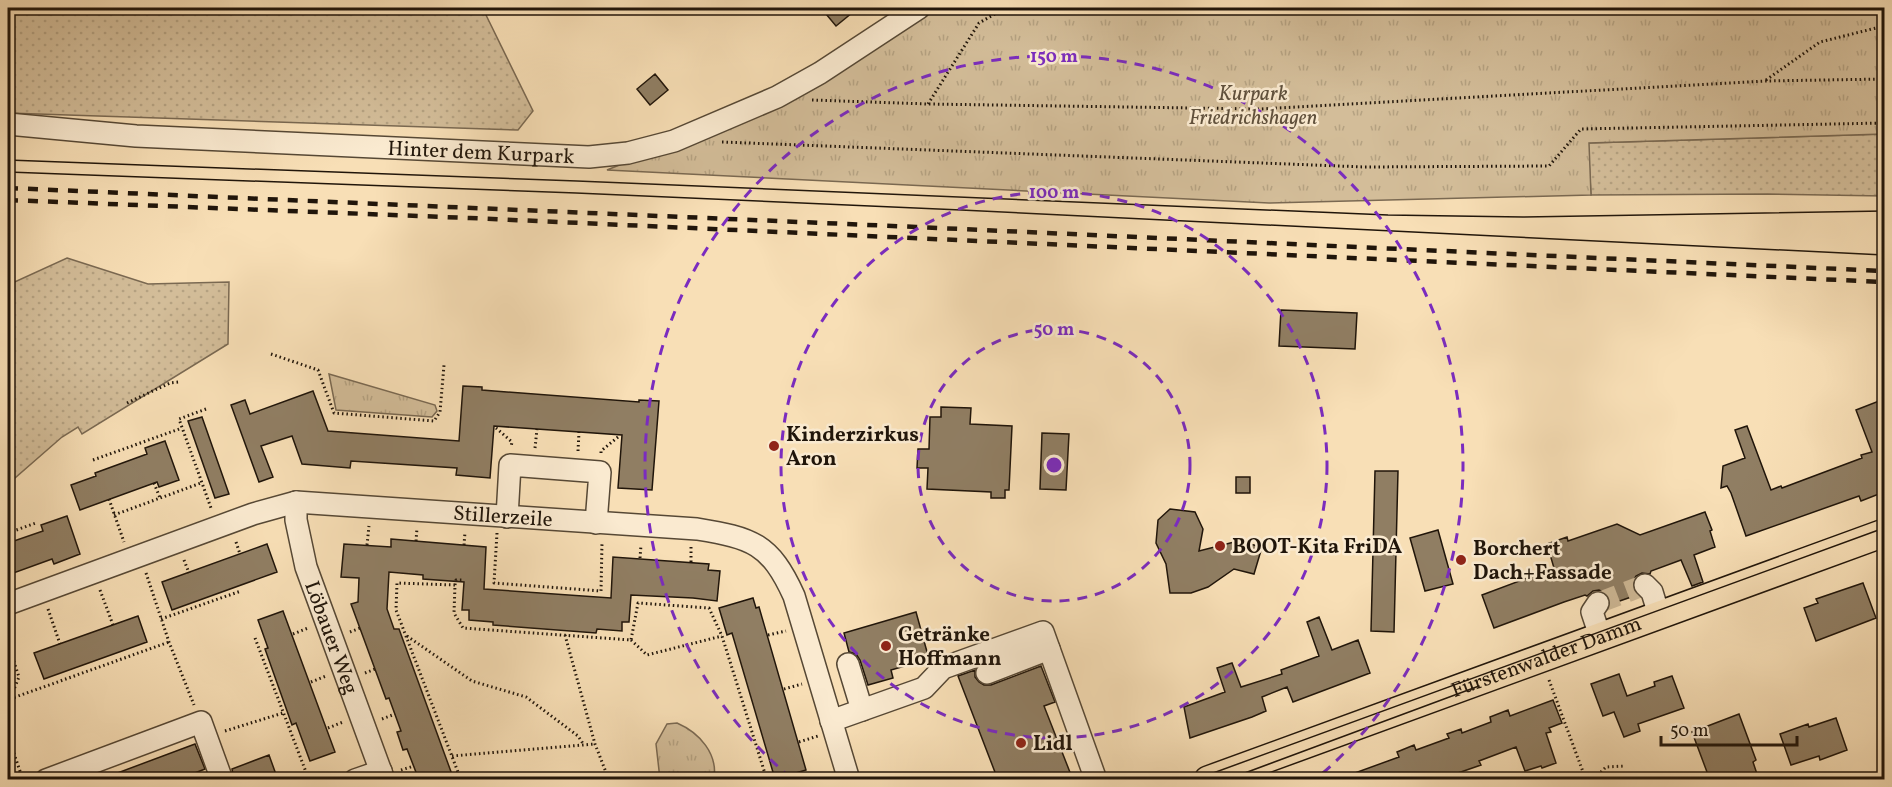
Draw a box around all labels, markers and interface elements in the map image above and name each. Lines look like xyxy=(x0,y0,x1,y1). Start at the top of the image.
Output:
text: 150 m xyxy=(1030,45,1078,70)
park label: Kurpark Friedrichshagen xyxy=(1189,80,1317,133)
street label: Hinter dem Kurpark xyxy=(387,135,576,172)
text: 100 m xyxy=(1029,181,1079,206)
text: 50 m xyxy=(1034,318,1074,343)
place label: Kinderzirkus Aron xyxy=(786,421,919,474)
marker: Kinderzirkus Aron xyxy=(767,439,781,453)
centre of rings xyxy=(1044,455,1064,475)
street label: Stillerzeile xyxy=(452,500,554,535)
place label: BOOT-Kita FriDA xyxy=(1232,533,1402,562)
place label: Borchert Dach+Fassade xyxy=(1473,535,1612,588)
marker: BOOT-Kita FriDA xyxy=(1213,539,1227,553)
marker: Borchert Dach+Fassade xyxy=(1454,553,1468,567)
street label: Löbauer Weg xyxy=(296,577,364,699)
street label: Fürstenwalder Damm xyxy=(1447,610,1646,706)
place label: Getränke Hoffmann xyxy=(898,621,1002,674)
marker: Getränke Hoffmann xyxy=(879,639,893,653)
scale bar xyxy=(1661,709,1798,747)
text: 50 m xyxy=(1670,719,1709,744)
place label: Lidl xyxy=(1033,730,1073,759)
marker: Lidl xyxy=(1014,736,1028,750)

